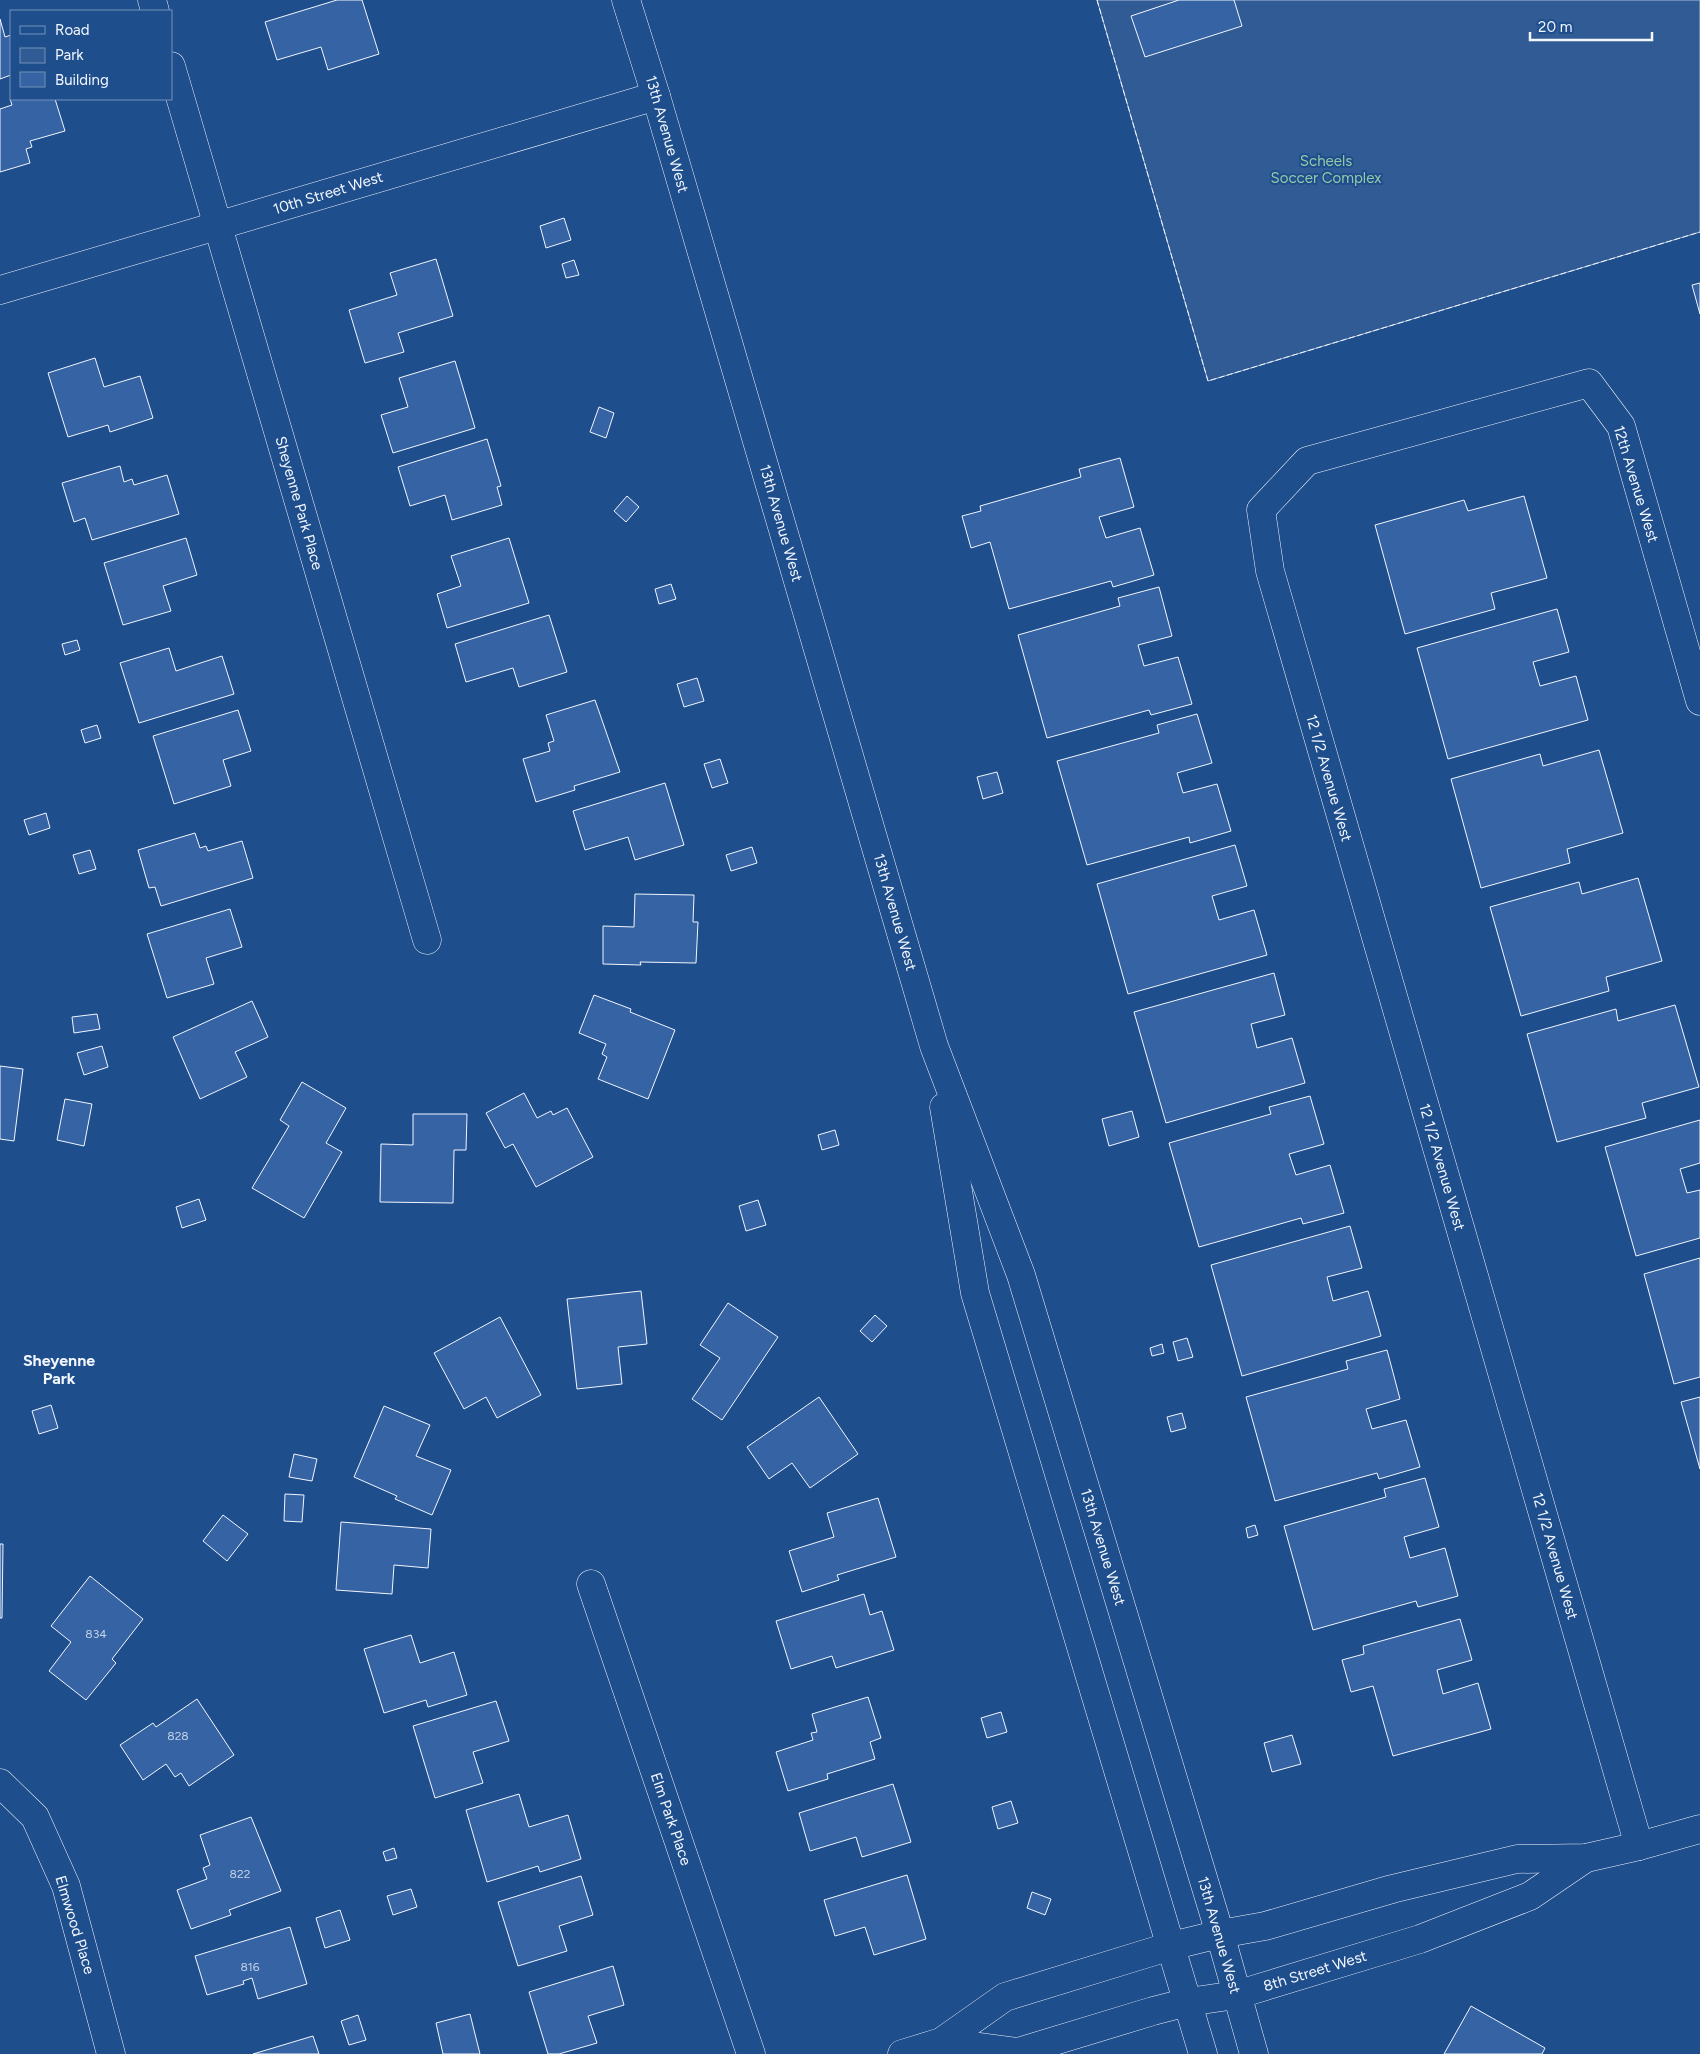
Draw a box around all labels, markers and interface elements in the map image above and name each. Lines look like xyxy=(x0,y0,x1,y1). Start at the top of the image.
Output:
legend xyxy=(10,10,172,100)
scale bar xyxy=(1530,10,1652,42)
text: 20 m xyxy=(1538,18,1572,36)
text: Road xyxy=(55,21,90,39)
text: Park xyxy=(55,46,84,64)
text: Building xyxy=(55,71,109,89)
street label: 13th Avenue West xyxy=(642,73,692,195)
park label: Scheels Soccer Complex xyxy=(1271,152,1381,187)
street label: 10th Street West xyxy=(271,168,385,218)
street label: 12th Avenue West xyxy=(1610,423,1662,545)
street label: Sheyenne Park Place xyxy=(271,434,327,572)
street label: 13th Avenue West xyxy=(756,462,806,584)
street label: 12 1/2 Avenue West xyxy=(1302,712,1356,844)
street label: 13th Avenue West xyxy=(870,851,920,973)
street label: 12 1/2 Avenue West xyxy=(1415,1101,1469,1233)
district label: Sheyenne Park xyxy=(23,1351,95,1388)
street label: 13th Avenue West xyxy=(1077,1486,1129,1608)
street label: 12 1/2 Avenue West xyxy=(1528,1490,1582,1622)
house number: 834 xyxy=(85,1627,107,1641)
house number: 828 xyxy=(167,1729,189,1743)
street label: Elm Park Place xyxy=(647,1770,695,1868)
house number: 822 xyxy=(230,1867,250,1881)
street label: Elmwood Place xyxy=(51,1873,99,1977)
street label: 13th Avenue West xyxy=(1194,1874,1244,1996)
street label: 8th Street West xyxy=(1261,1947,1369,1995)
house number: 816 xyxy=(240,1960,260,1974)

